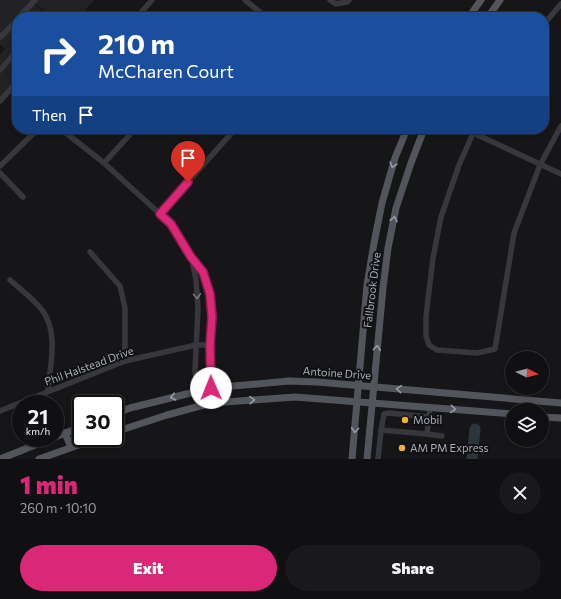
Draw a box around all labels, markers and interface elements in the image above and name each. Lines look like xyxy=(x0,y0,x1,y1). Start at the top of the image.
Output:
text: 210 m xyxy=(98,26,175,60)
icon: right xyxy=(32,28,84,80)
text: McCharen Court xyxy=(98,60,234,82)
icon: arrive xyxy=(75,104,97,126)
text: Then xyxy=(32,106,67,124)
pin xyxy=(171,141,205,182)
icon: arrive xyxy=(177,147,199,169)
one-way arrow xyxy=(389,162,398,169)
one-way arrow xyxy=(389,216,398,222)
street label: Fallbrook Drive xyxy=(360,251,383,328)
one-way arrow xyxy=(192,293,201,299)
street label: Phil Halstead Drive xyxy=(43,343,135,388)
one-way arrow xyxy=(373,345,382,351)
north arrow xyxy=(505,351,549,395)
map controls xyxy=(505,351,549,447)
street label: Antoine Drive xyxy=(302,364,372,381)
position arrow xyxy=(190,367,232,409)
one-way arrow xyxy=(396,385,402,394)
one-way arrow xyxy=(170,392,176,400)
speed limit sign: 30 xyxy=(72,395,124,447)
one-way arrow xyxy=(249,396,255,405)
button: layers xyxy=(505,403,549,447)
text: 21 xyxy=(28,404,48,428)
one-way arrow xyxy=(450,405,456,414)
place label: Mobil xyxy=(413,413,442,426)
marker: Mobil xyxy=(400,415,410,425)
text: km/h xyxy=(26,425,50,437)
one-way arrow xyxy=(350,427,359,433)
place label: AM PM Express xyxy=(410,441,489,454)
marker: AM PM Express xyxy=(397,443,407,453)
text: 1 min xyxy=(20,470,78,499)
button: close xyxy=(499,472,541,514)
text: 260 m · 10:10 xyxy=(20,500,97,516)
button: Exit xyxy=(20,545,277,591)
button: Share xyxy=(285,545,541,591)

